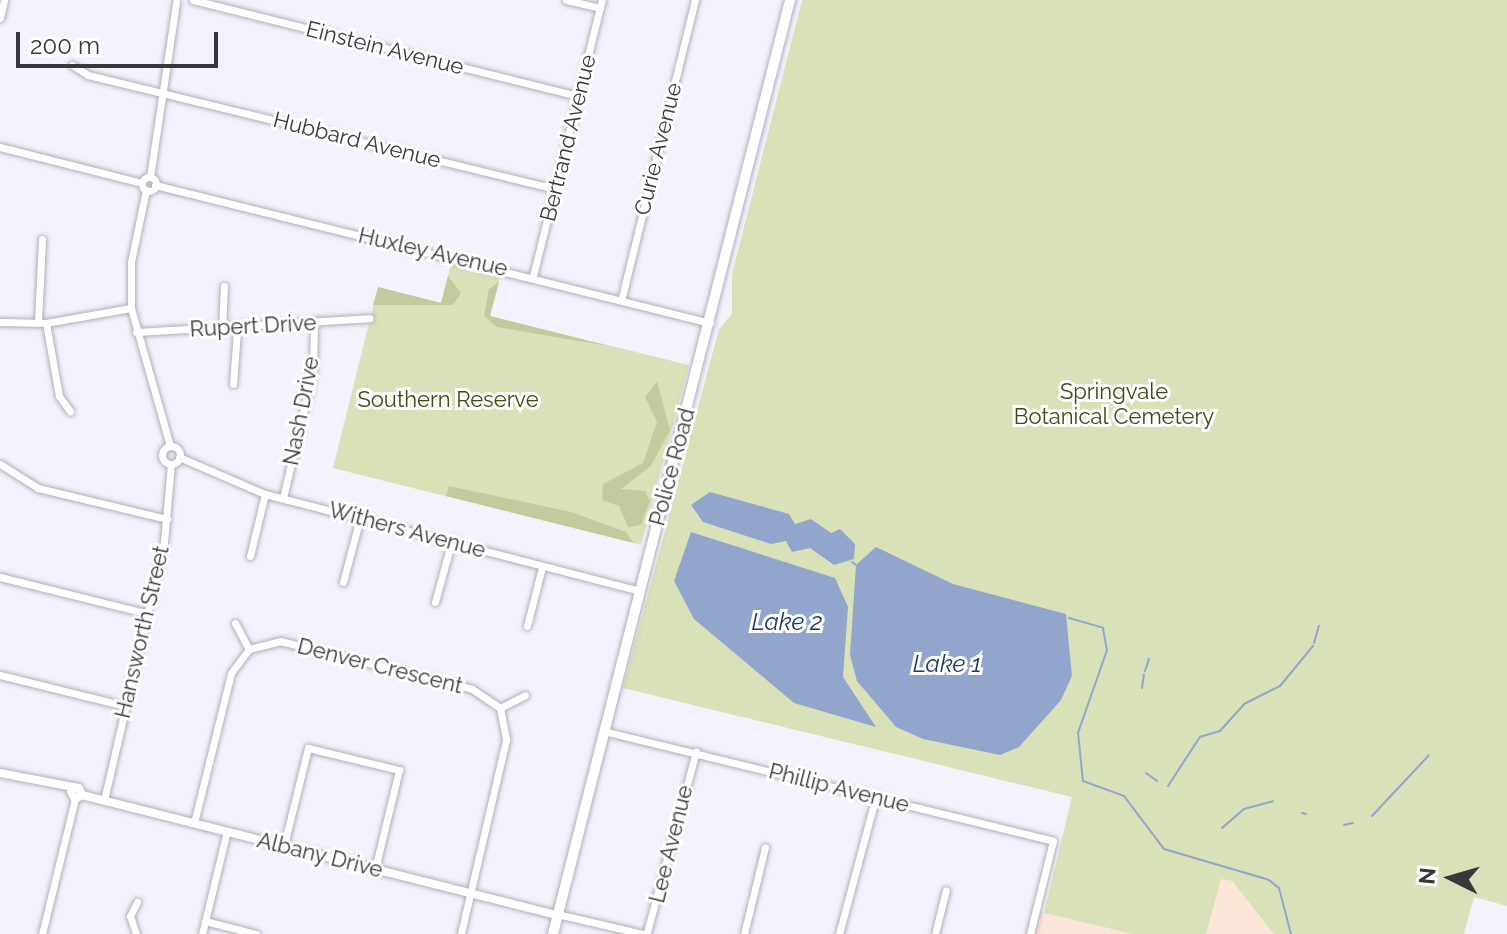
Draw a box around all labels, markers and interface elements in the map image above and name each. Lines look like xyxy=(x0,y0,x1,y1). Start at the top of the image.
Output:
scale bar xyxy=(20,16,222,66)
street label: Einstein Avenue xyxy=(303,16,467,80)
text: 200 m xyxy=(30,31,100,60)
street label: Bertrand Avenue xyxy=(534,52,602,224)
street label: Curie Avenue xyxy=(629,80,687,218)
street label: Hubbard Avenue xyxy=(270,106,444,174)
street label: Huxley Avenue xyxy=(355,222,511,282)
street label: Rupert Drive xyxy=(189,309,317,343)
street label: Nash Drive xyxy=(278,354,324,468)
park label: Springvale Botanical Cemetery xyxy=(1014,378,1214,430)
park label: Southern Reserve xyxy=(357,387,539,413)
street label: Police Road xyxy=(644,405,700,529)
street label: Withers Avenue xyxy=(325,496,489,564)
street label: Hansworth Street xyxy=(109,543,175,721)
water label: Lake 2 xyxy=(752,608,822,636)
street label: Denver Crescent xyxy=(294,633,466,699)
water label: Lake 1 xyxy=(913,650,981,678)
street label: Phillip Avenue xyxy=(766,758,912,818)
street label: Lee Avenue xyxy=(644,782,698,906)
street label: Albany Drive xyxy=(254,827,386,883)
north arrow xyxy=(1411,838,1491,918)
text: N xyxy=(1413,866,1441,885)

